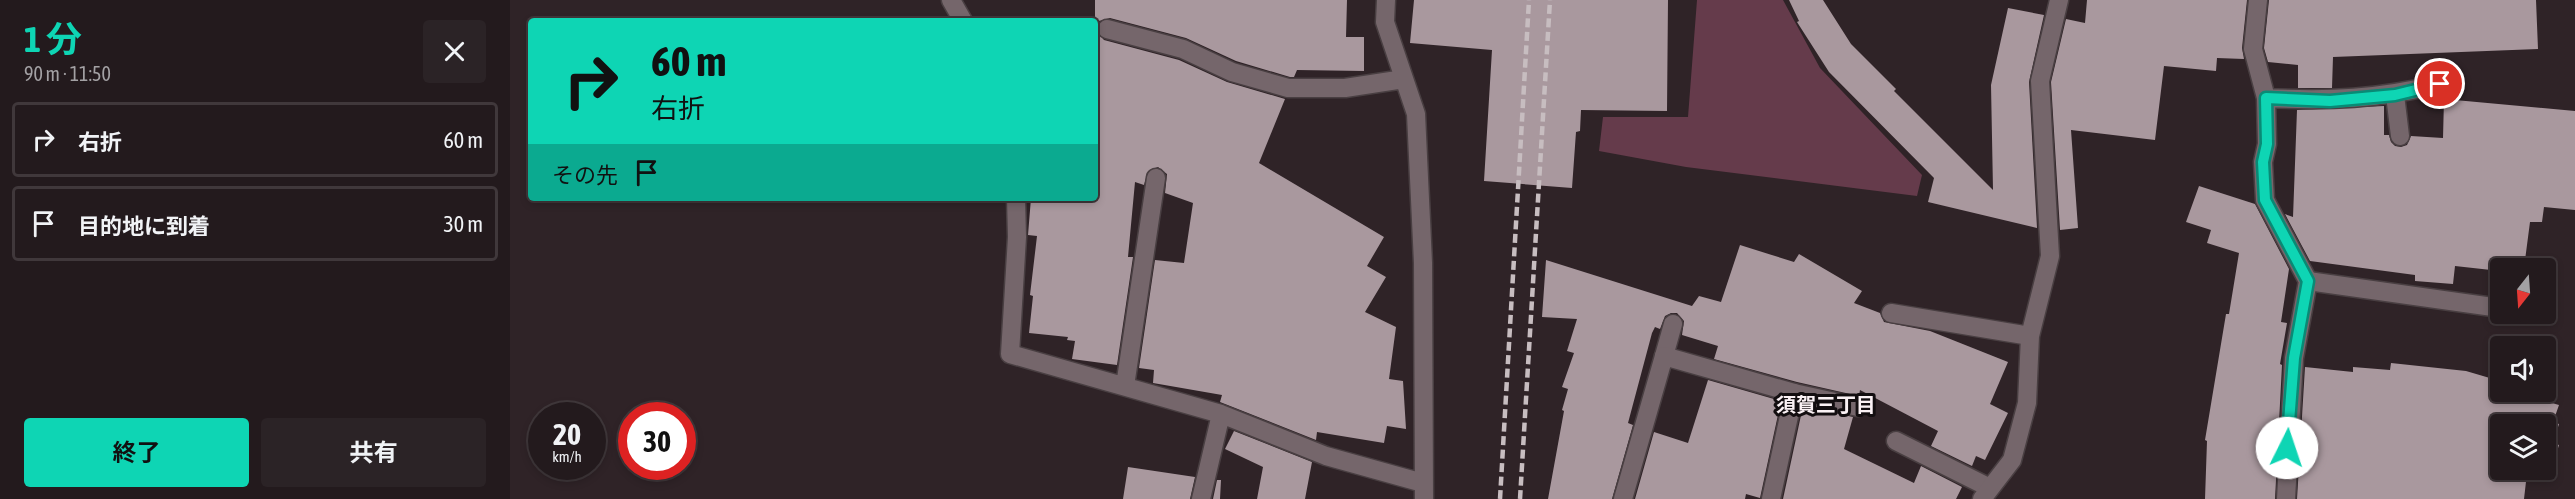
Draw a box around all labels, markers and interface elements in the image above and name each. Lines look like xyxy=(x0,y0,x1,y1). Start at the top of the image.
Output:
text: 1 分 xyxy=(24,18,82,60)
button: close xyxy=(423,20,486,83)
text: 60 m xyxy=(651,37,726,85)
icon: right xyxy=(552,42,630,120)
pin xyxy=(2414,58,2465,109)
text: 90 m · 11:50 xyxy=(24,62,111,85)
icon: arrive xyxy=(2423,67,2456,100)
text: 右折 xyxy=(651,93,705,124)
icon: right xyxy=(27,123,60,156)
text: 60 m xyxy=(443,127,483,153)
text: 右折 xyxy=(78,129,122,155)
icon: arrive xyxy=(630,156,663,189)
text: その先 xyxy=(552,162,618,188)
icon: arrive xyxy=(27,207,60,240)
text: 30 m xyxy=(443,211,483,237)
text: 目的地に到着 xyxy=(78,213,210,239)
north arrow xyxy=(2490,258,2556,324)
map controls xyxy=(2490,258,2556,480)
button: sound xyxy=(2490,336,2556,402)
district label: 須賀三丁目 xyxy=(1776,393,1876,416)
speed limit sign: 30 xyxy=(618,402,696,480)
button: layers xyxy=(2490,414,2556,480)
position arrow xyxy=(2255,416,2319,480)
text: 20 xyxy=(553,417,581,451)
button: 終了 xyxy=(24,418,249,487)
button: 共有 xyxy=(261,418,486,487)
text: km/h xyxy=(552,448,582,465)

